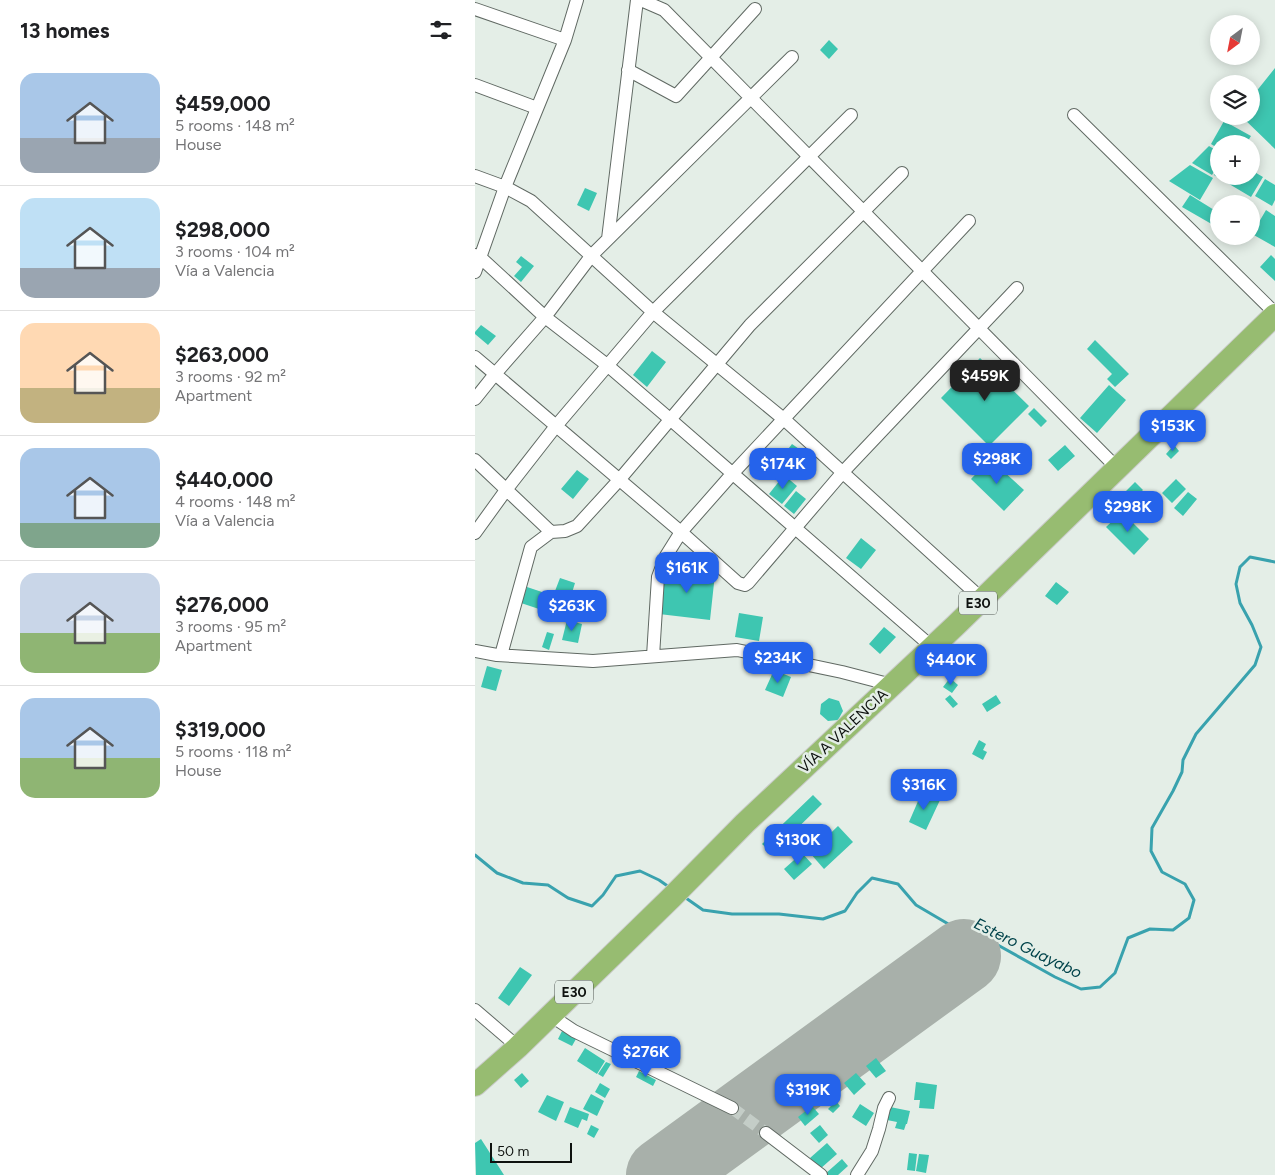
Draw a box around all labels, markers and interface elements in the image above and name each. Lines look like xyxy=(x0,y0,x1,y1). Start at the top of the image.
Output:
north arrow xyxy=(1210,15,1260,65)
map controls xyxy=(1210,15,1260,245)
icon: filters xyxy=(427,16,455,44)
text: 13 homes xyxy=(20,18,109,43)
button: layers xyxy=(1210,75,1260,125)
text: $459,000 xyxy=(175,91,271,116)
icon: home xyxy=(60,93,120,153)
text: 5 rooms · 148 m² xyxy=(175,116,295,135)
text: House xyxy=(175,135,221,154)
button: + xyxy=(1210,135,1260,185)
button: − xyxy=(1210,195,1260,245)
text: $298,000 xyxy=(175,217,270,242)
icon: home xyxy=(60,218,120,278)
text: 3 rooms · 104 m² xyxy=(175,242,295,261)
text: Vía a Valencia xyxy=(175,261,274,280)
text: $263,000 xyxy=(175,342,269,367)
icon: home xyxy=(60,343,120,403)
pin: $459K xyxy=(950,360,1020,402)
text: $459K xyxy=(961,366,1009,385)
text: 3 rooms · 92 m² xyxy=(175,367,286,386)
text: Apartment xyxy=(175,386,252,405)
pin: $153K xyxy=(1138,410,1208,452)
text: $153K xyxy=(1151,416,1195,435)
pin: $298K xyxy=(962,442,1032,485)
pin: $174K xyxy=(748,448,818,490)
text: $298K xyxy=(973,449,1021,468)
text: $174K xyxy=(760,454,806,473)
text: $440,000 xyxy=(175,467,273,492)
icon: home xyxy=(60,468,120,528)
pin: $298K xyxy=(1093,490,1163,533)
text: 4 rooms · 148 m² xyxy=(175,492,296,511)
text: $298K xyxy=(1104,497,1152,516)
text: Vía a Valencia xyxy=(175,511,274,530)
pin: $161K xyxy=(652,552,722,594)
text: $161K xyxy=(666,558,708,577)
pin: $263K xyxy=(537,590,607,632)
text: $276,000 xyxy=(175,592,269,617)
road number: E30 xyxy=(959,592,997,614)
icon: home xyxy=(60,593,120,653)
text: $263K xyxy=(549,596,595,615)
text: 3 rooms · 95 m² xyxy=(175,617,286,636)
text: Apartment xyxy=(175,636,252,655)
pin: $234K xyxy=(743,642,813,684)
pin: $440K xyxy=(916,644,986,686)
text: $234K xyxy=(754,648,802,667)
text: $440K xyxy=(926,650,976,669)
street label: VÍA A VALENCIA xyxy=(795,685,891,777)
text: $319,000 xyxy=(175,717,266,742)
icon: home xyxy=(60,718,120,778)
text: 5 rooms · 118 m² xyxy=(175,742,292,761)
text: House xyxy=(175,761,221,780)
pin: $316K xyxy=(889,768,959,811)
text: $316K xyxy=(902,775,946,794)
pin: $130K xyxy=(763,824,833,866)
text: $130K xyxy=(775,830,821,849)
water label: Estero Guayabo xyxy=(971,914,1085,982)
road number: E30 xyxy=(555,980,593,1004)
pin: $276K xyxy=(611,1036,681,1078)
text: $276K xyxy=(623,1042,669,1061)
pin: $319K xyxy=(773,1074,843,1116)
text: $319K xyxy=(786,1080,830,1099)
scale bar xyxy=(490,1140,573,1163)
text: 50 m xyxy=(497,1143,529,1160)

